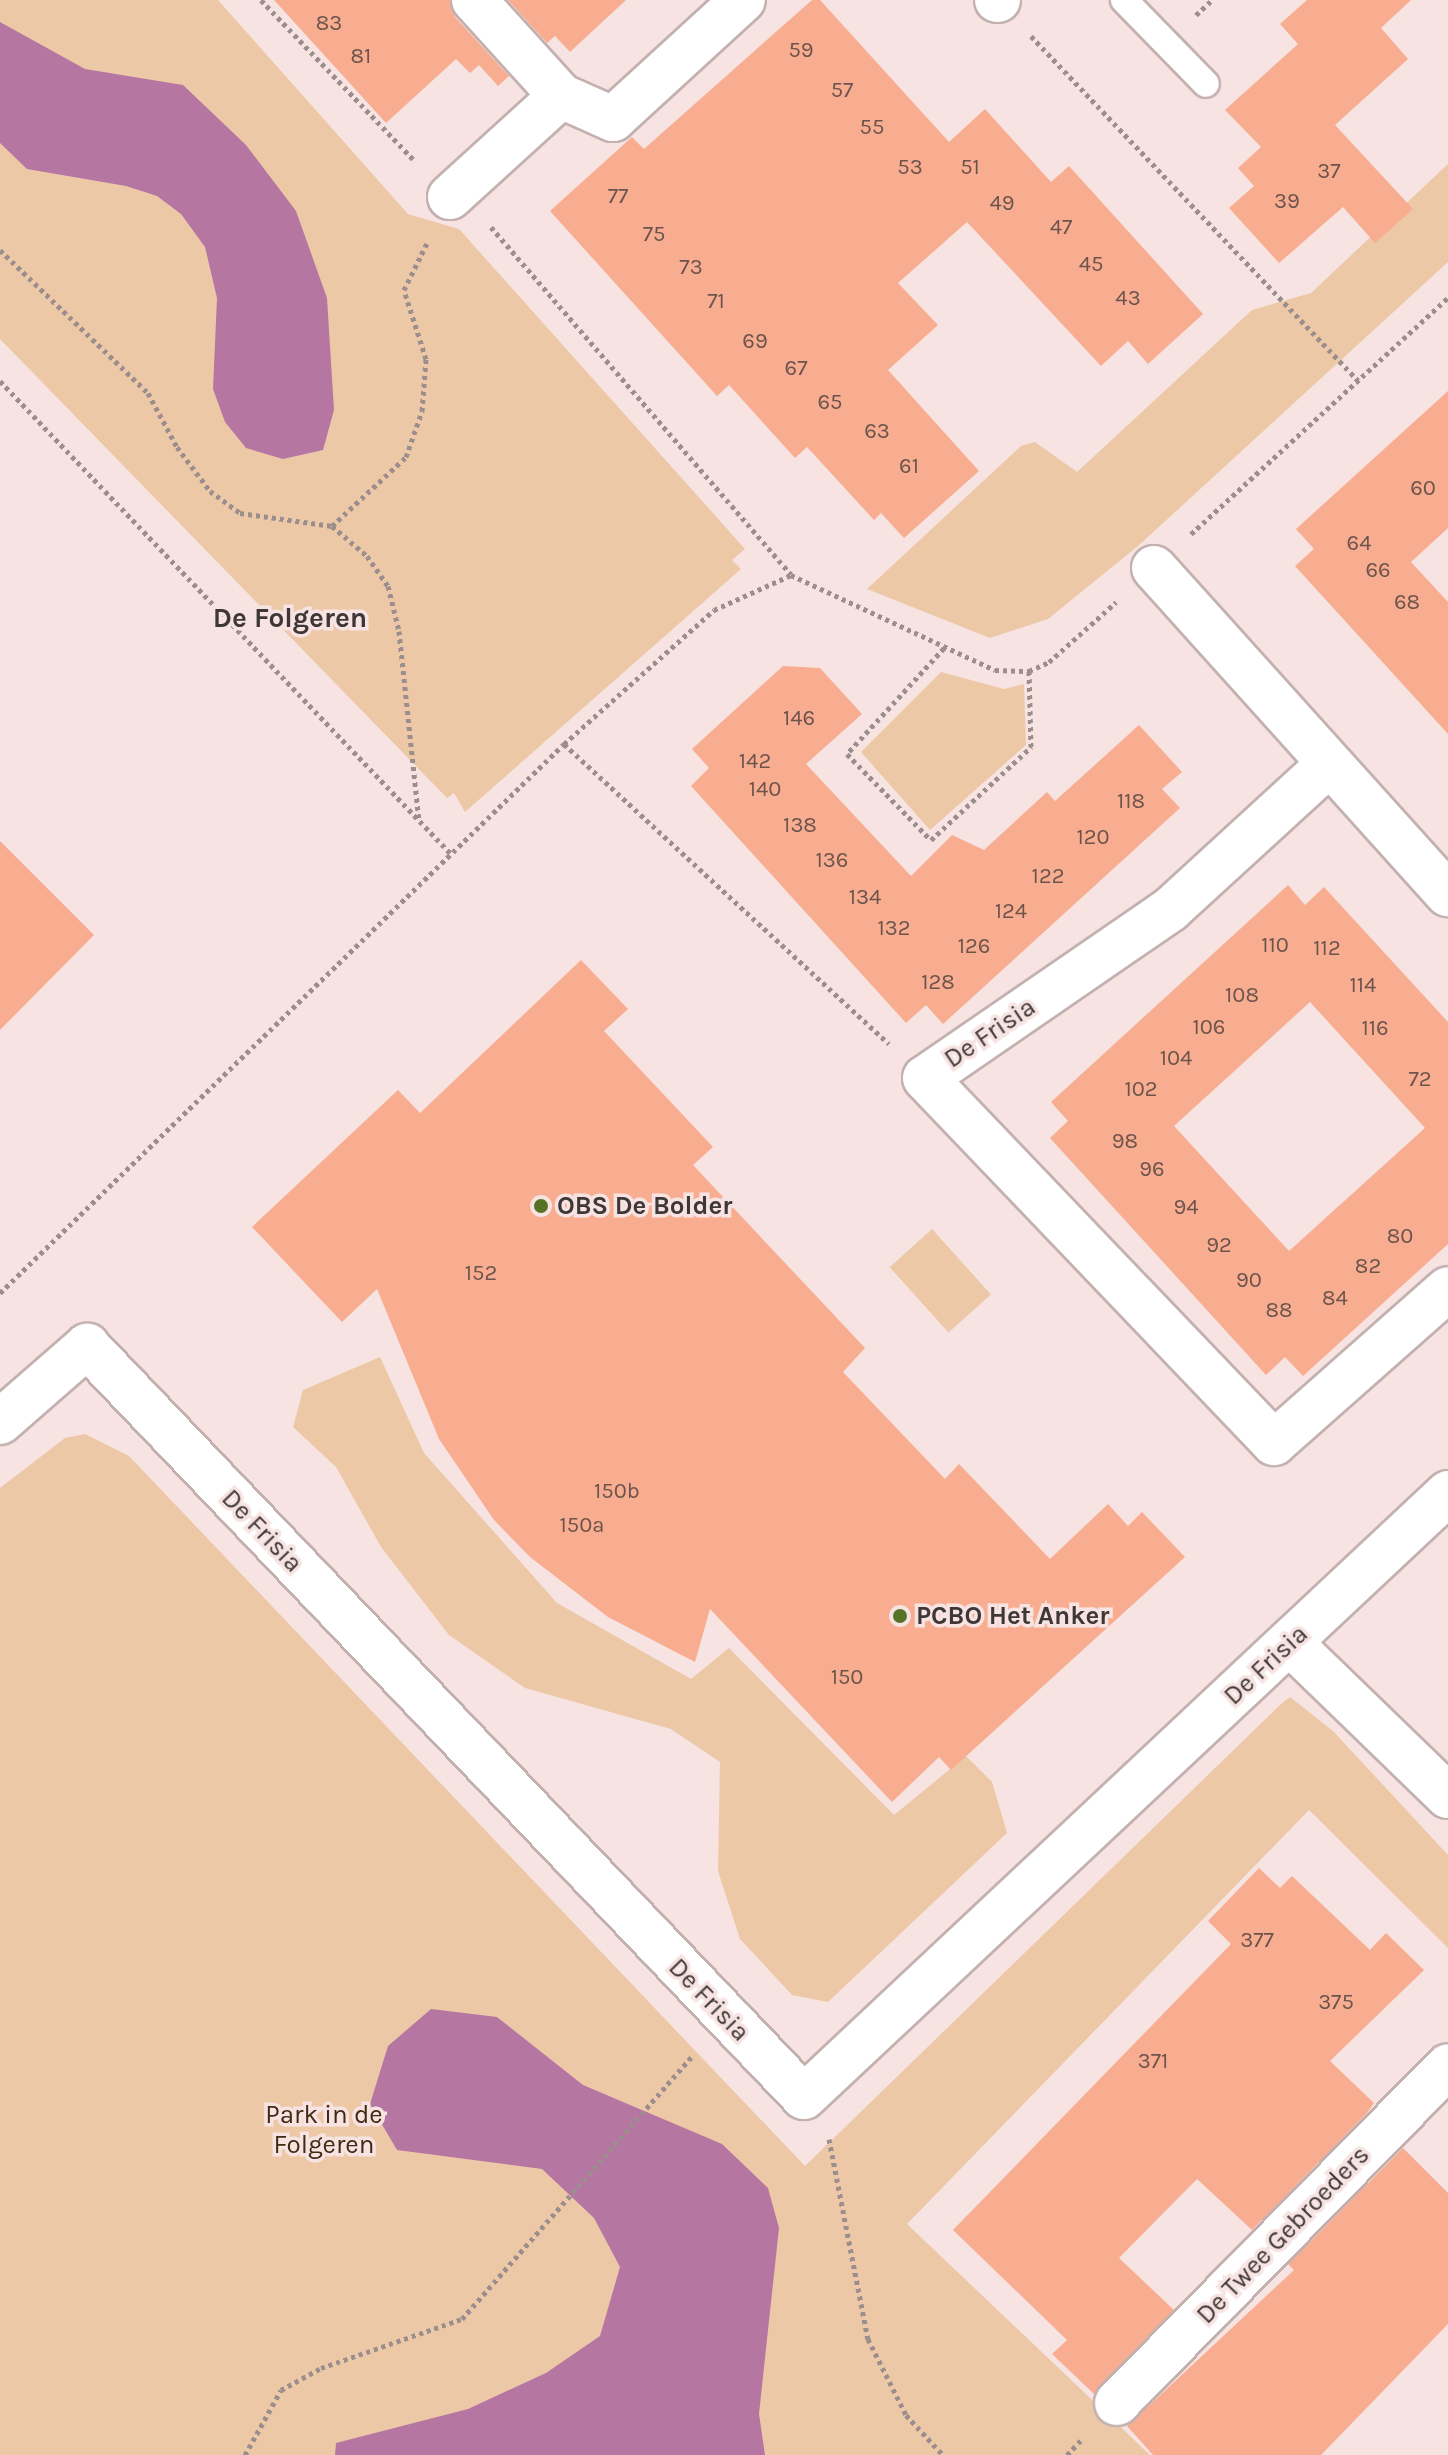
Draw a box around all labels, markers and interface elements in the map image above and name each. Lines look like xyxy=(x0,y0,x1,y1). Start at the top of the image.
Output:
house number: 83 xyxy=(316,11,342,37)
house number: 59 xyxy=(788,38,814,64)
house number: 81 xyxy=(351,44,371,70)
house number: 57 xyxy=(831,78,853,104)
house number: 55 xyxy=(860,115,884,141)
house number: 53 xyxy=(897,155,923,181)
house number: 51 xyxy=(960,155,980,181)
house number: 37 xyxy=(1317,159,1341,185)
house number: 77 xyxy=(608,184,628,210)
house number: 39 xyxy=(1274,189,1300,215)
house number: 49 xyxy=(989,191,1015,217)
house number: 47 xyxy=(1050,215,1072,241)
house number: 75 xyxy=(643,222,665,248)
house number: 45 xyxy=(1079,252,1103,278)
house number: 73 xyxy=(679,255,703,281)
house number: 43 xyxy=(1115,286,1141,312)
house number: 71 xyxy=(707,289,725,315)
house number: 69 xyxy=(742,329,768,355)
house number: 67 xyxy=(785,356,807,382)
house number: 65 xyxy=(817,390,843,416)
house number: 63 xyxy=(864,419,890,445)
house number: 61 xyxy=(899,454,919,480)
house number: 60 xyxy=(1410,476,1436,502)
house number: 64 xyxy=(1347,531,1371,557)
house number: 66 xyxy=(1365,558,1391,584)
house number: 68 xyxy=(1394,590,1420,616)
district label: De Folgeren xyxy=(213,601,367,635)
house number: 146 xyxy=(783,706,815,732)
house number: 142 xyxy=(739,749,771,775)
house number: 140 xyxy=(749,777,781,803)
house number: 118 xyxy=(1117,789,1145,815)
house number: 138 xyxy=(783,813,817,839)
house number: 120 xyxy=(1076,825,1110,851)
house number: 136 xyxy=(816,848,848,874)
house number: 122 xyxy=(1032,864,1064,890)
house number: 134 xyxy=(849,885,881,911)
house number: 124 xyxy=(995,899,1027,925)
house number: 132 xyxy=(877,916,911,942)
house number: 110 xyxy=(1261,933,1289,959)
house number: 126 xyxy=(958,934,990,960)
house number: 112 xyxy=(1313,936,1341,962)
house number: 128 xyxy=(921,970,955,996)
house number: 114 xyxy=(1350,973,1376,999)
house number: 108 xyxy=(1225,983,1259,1009)
street label: De Frisia xyxy=(939,991,1041,1075)
house number: 106 xyxy=(1193,1015,1225,1041)
house number: 116 xyxy=(1361,1016,1389,1042)
house number: 104 xyxy=(1160,1046,1192,1072)
house number: 72 xyxy=(1408,1067,1432,1093)
house number: 102 xyxy=(1124,1077,1158,1103)
house number: 98 xyxy=(1112,1129,1138,1155)
house number: 96 xyxy=(1139,1157,1165,1183)
place label: OBS De Bolder xyxy=(557,1190,732,1222)
house number: 94 xyxy=(1173,1195,1199,1221)
marker: OBS De Bolder xyxy=(532,1197,550,1215)
house number: 80 xyxy=(1387,1224,1413,1250)
house number: 92 xyxy=(1206,1233,1232,1259)
house number: 82 xyxy=(1355,1254,1381,1280)
house number: 152 xyxy=(465,1261,497,1287)
house number: 90 xyxy=(1236,1268,1262,1294)
house number: 84 xyxy=(1322,1286,1348,1312)
house number: 88 xyxy=(1265,1298,1293,1324)
house number: 150b xyxy=(594,1479,640,1505)
street label: De Frisia xyxy=(215,1483,309,1579)
house number: 150a xyxy=(560,1513,604,1539)
place label: PCBO Het Anker xyxy=(916,1600,1110,1632)
marker: PCBO Het Anker xyxy=(891,1607,909,1625)
street label: De Frisia xyxy=(1218,1618,1314,1712)
house number: 150 xyxy=(831,1665,863,1691)
house number: 377 xyxy=(1240,1928,1274,1954)
street label: De Frisia xyxy=(662,1952,756,2048)
house number: 375 xyxy=(1318,1990,1354,2016)
house number: 371 xyxy=(1138,2049,1168,2075)
park label: Park in de Folgeren xyxy=(265,2099,383,2160)
street label: De Twee Gebroeders xyxy=(1190,2140,1376,2330)

